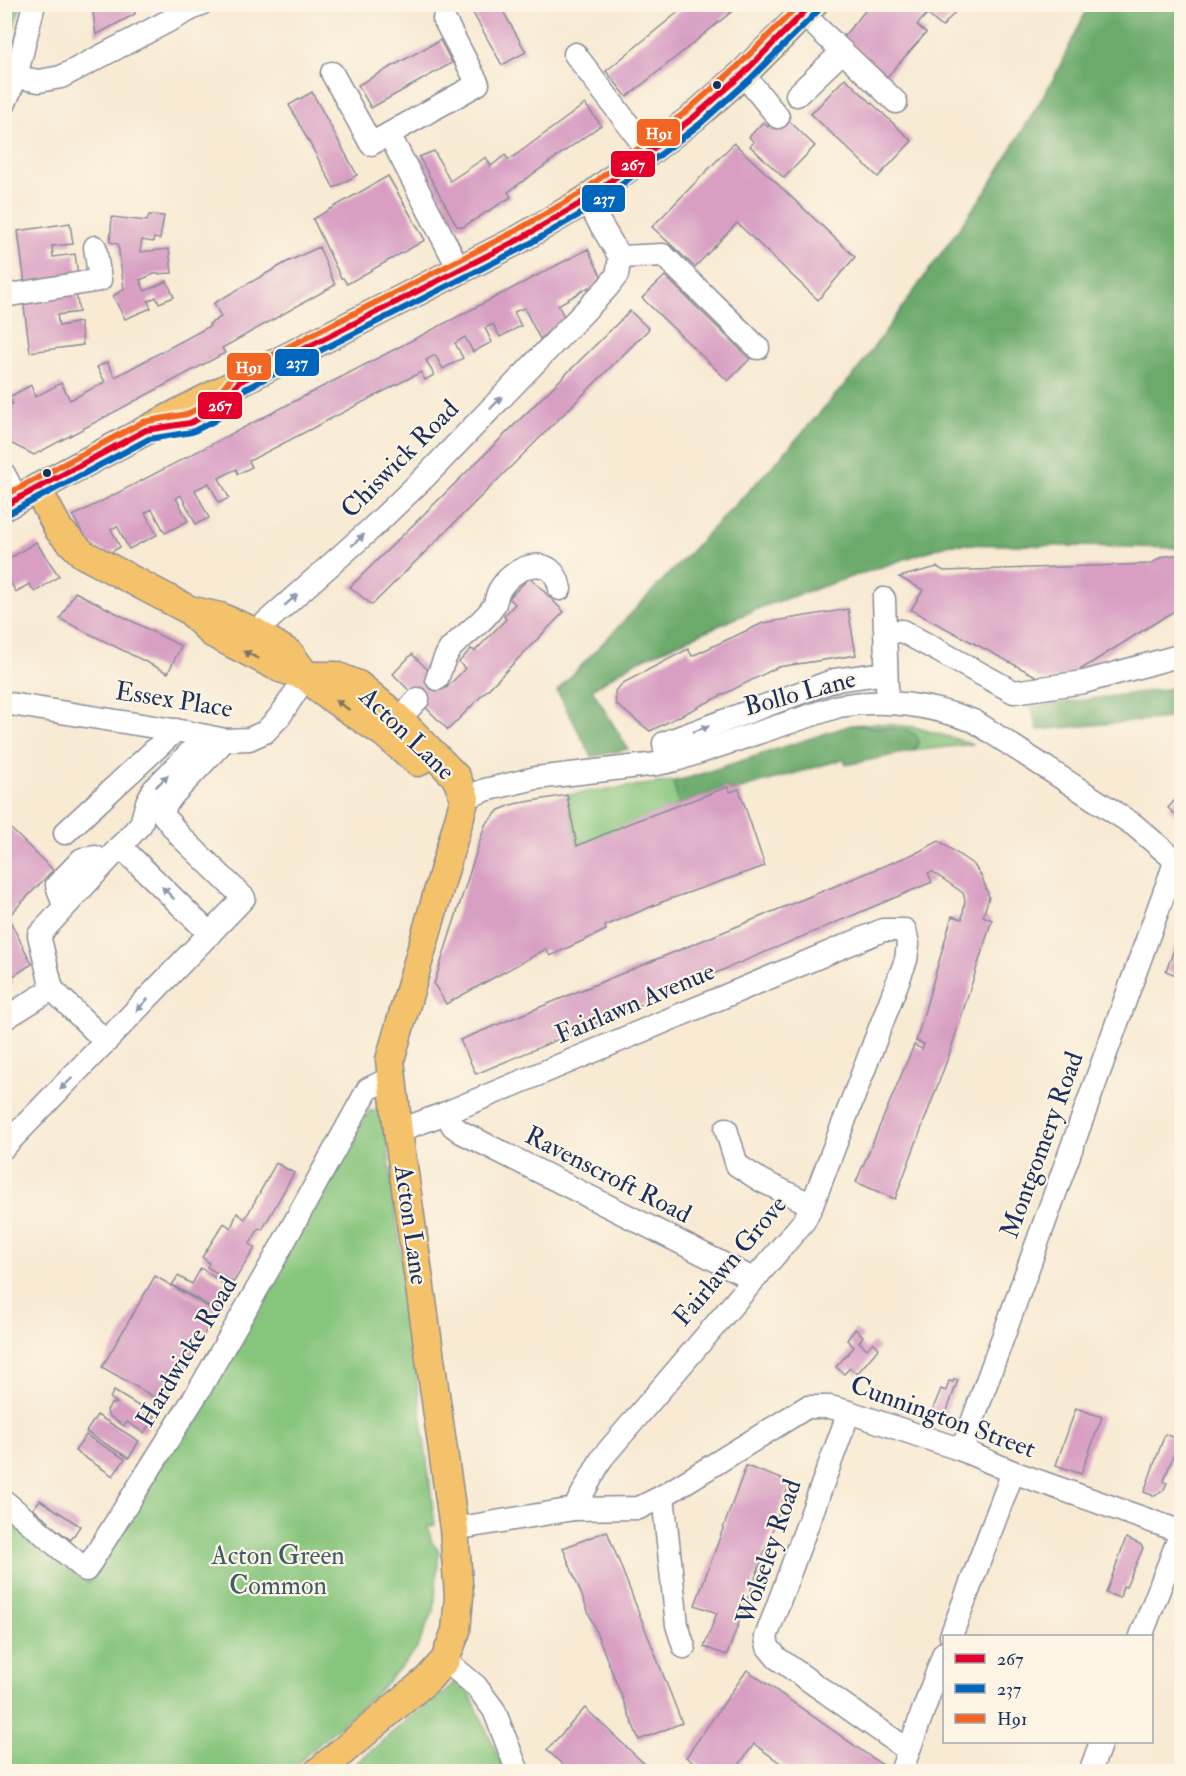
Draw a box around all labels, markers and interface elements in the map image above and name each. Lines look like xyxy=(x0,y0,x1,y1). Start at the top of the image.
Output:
unlabelled marker xyxy=(711,79,723,91)
line badge: H91 xyxy=(636,118,681,147)
text: H91 xyxy=(646,124,673,144)
line badge: 267 xyxy=(610,150,656,178)
text: 267 xyxy=(621,155,645,175)
line badge: 237 xyxy=(581,184,626,213)
text: 237 xyxy=(593,189,615,209)
line badge: 237 xyxy=(274,348,320,377)
line badge: H91 xyxy=(226,352,272,381)
text: 237 xyxy=(286,353,308,373)
text: H91 xyxy=(236,358,263,378)
line badge: 267 xyxy=(197,391,243,420)
street label: Chiswick Road xyxy=(334,393,466,525)
text: 267 xyxy=(208,396,232,416)
one-way arrow xyxy=(489,397,503,411)
unlabelled marker xyxy=(41,467,53,479)
one-way arrow xyxy=(350,534,365,547)
one-way arrow xyxy=(283,594,298,607)
one-way arrow xyxy=(243,650,260,660)
street label: Bollo Lane xyxy=(741,663,860,723)
street label: Essex Place xyxy=(113,675,235,725)
street label: Acton Lane xyxy=(352,680,462,787)
one-way arrow xyxy=(335,699,351,711)
one-way arrow xyxy=(692,724,710,734)
one-way arrow xyxy=(155,774,169,788)
one-way arrow xyxy=(161,886,175,900)
street label: Fairlawn Avenue xyxy=(550,955,720,1051)
one-way arrow xyxy=(135,998,149,1012)
street label: Montgomery Road xyxy=(993,1047,1091,1243)
one-way arrow xyxy=(59,1077,73,1091)
street label: Ravenscroft Road xyxy=(520,1119,697,1231)
street label: Acton Lane xyxy=(387,1162,435,1287)
street label: Fairlawn Grove xyxy=(666,1189,794,1333)
street label: Hardwicke Road xyxy=(129,1271,245,1433)
street label: Cunnington Street xyxy=(846,1369,1040,1465)
street label: Wolseley Road xyxy=(729,1475,809,1630)
park label: Acton Green Common xyxy=(210,1540,345,1602)
legend xyxy=(943,1635,1153,1743)
text: 267 xyxy=(997,1648,1023,1671)
text: 237 xyxy=(997,1678,1021,1701)
text: H91 xyxy=(997,1708,1027,1731)

